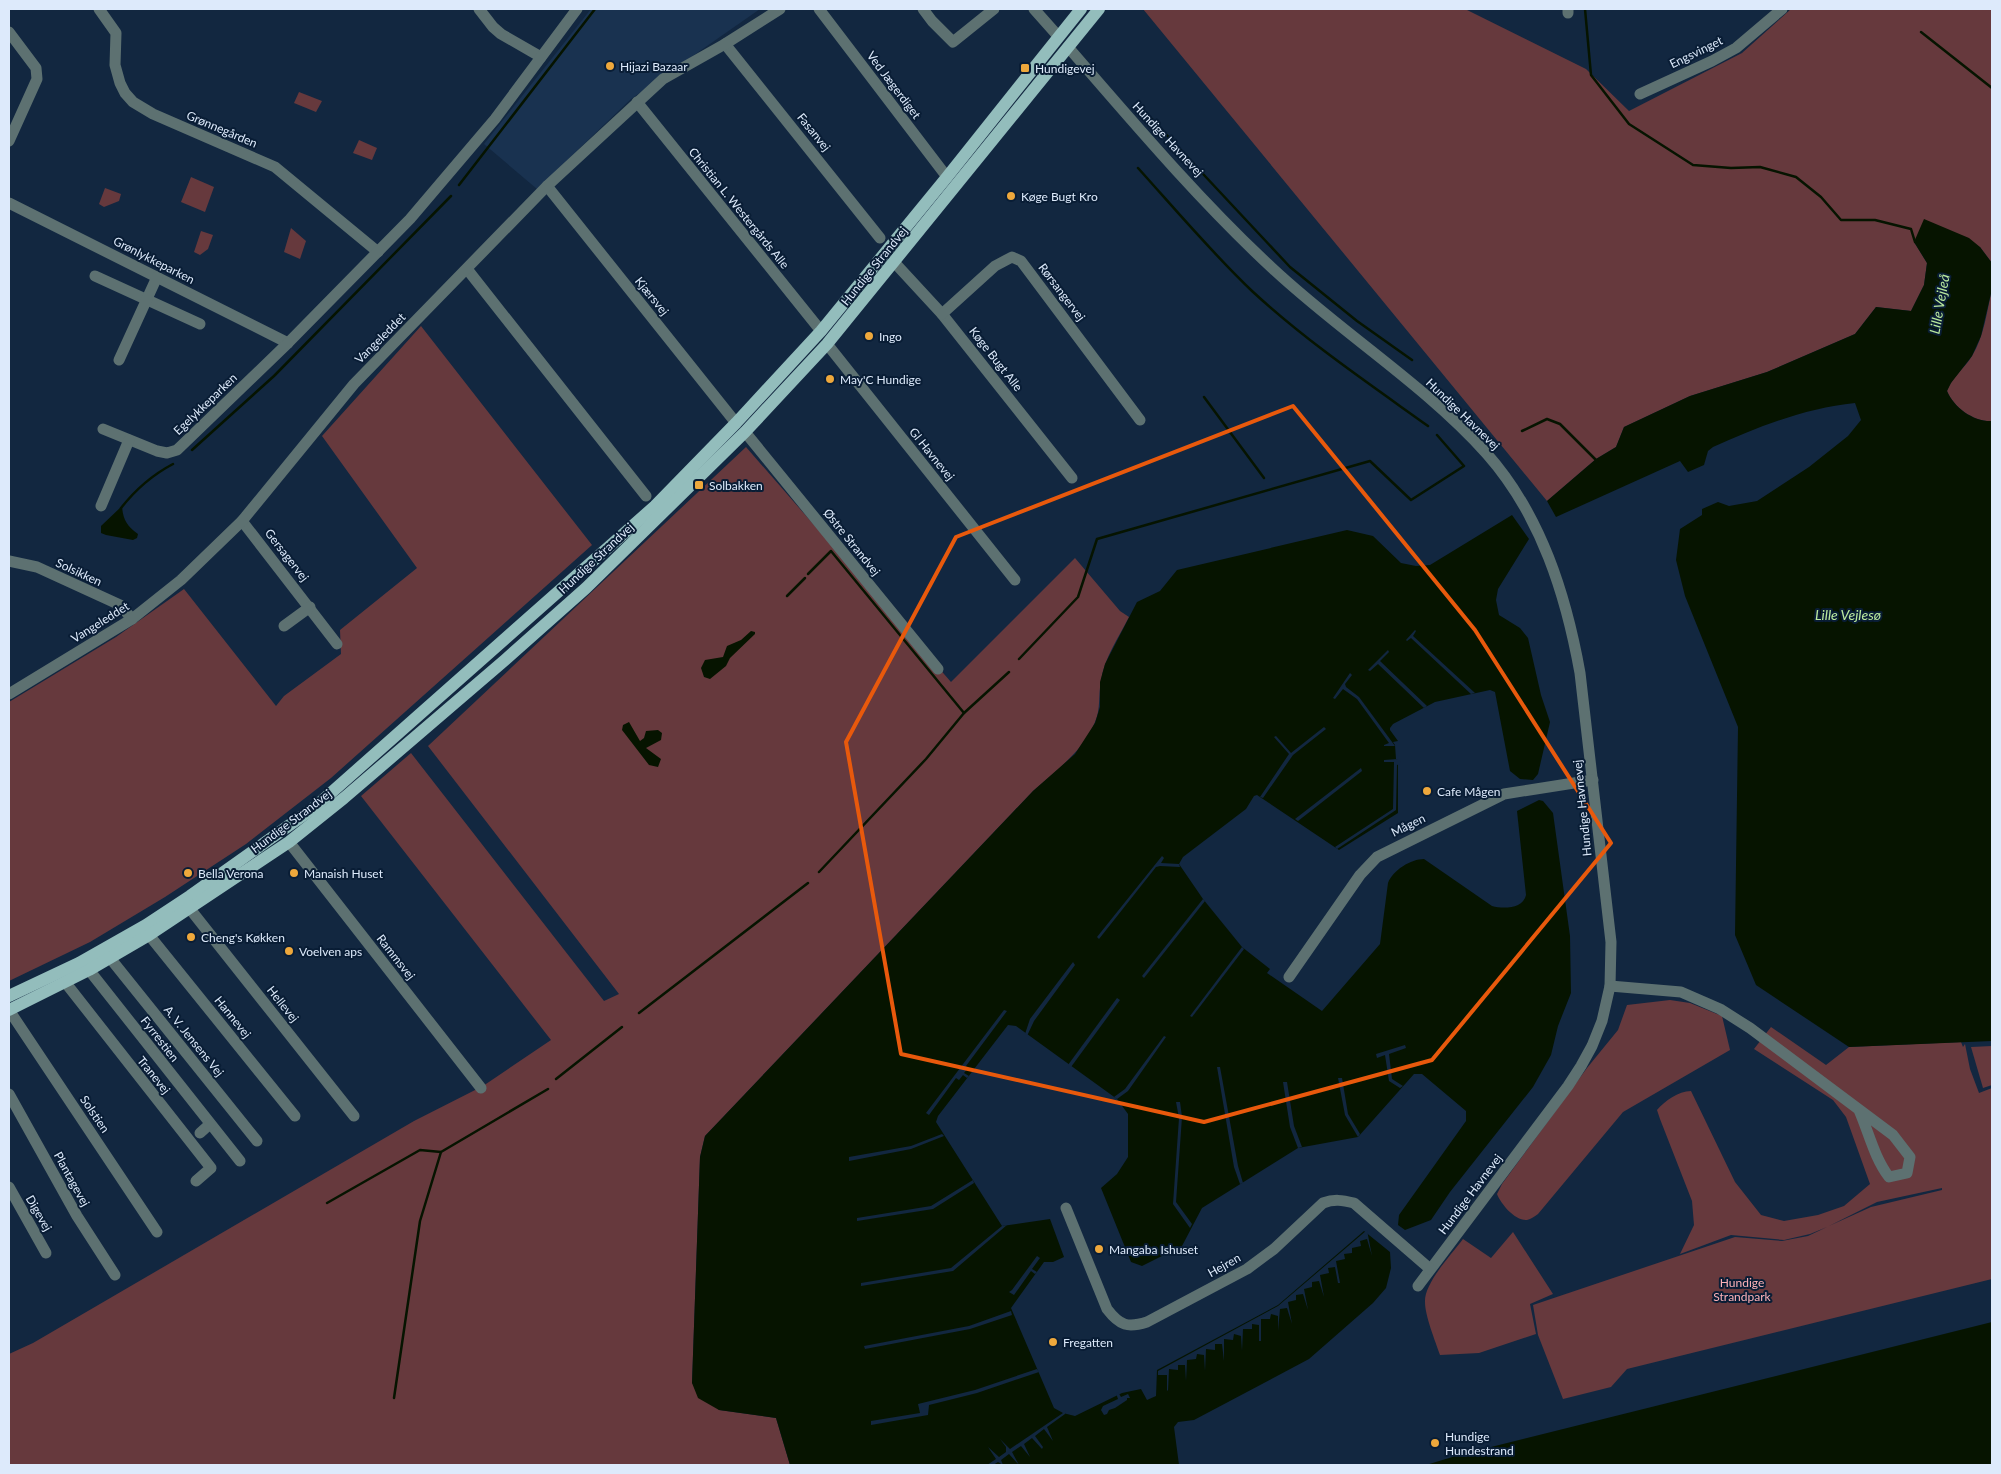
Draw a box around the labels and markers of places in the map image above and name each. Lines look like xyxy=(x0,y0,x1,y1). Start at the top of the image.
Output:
place label: Hijazi Bazaar xyxy=(620,59,688,74)
marker: Hijazi Bazaar xyxy=(604,60,616,72)
place label: Hundigevej xyxy=(1035,61,1095,76)
marker: Hundigevej xyxy=(1019,62,1031,74)
place label: Køge Bugt Kro xyxy=(1021,189,1098,204)
marker: Køge Bugt Kro xyxy=(1005,190,1017,202)
place label: Ingo xyxy=(879,329,902,344)
marker: Ingo xyxy=(863,330,875,342)
place label: May'C Hundige xyxy=(840,372,921,387)
marker: May'C Hundige xyxy=(824,373,836,385)
place label: Solbakken xyxy=(709,478,763,493)
marker: Solbakken xyxy=(693,479,705,491)
place label: Cafe Mågen xyxy=(1437,784,1500,799)
marker: Cafe Mågen xyxy=(1421,785,1433,797)
place label: Bella Verona xyxy=(198,866,263,881)
place label: Manaish Huset xyxy=(304,866,384,881)
marker: Bella Verona xyxy=(182,867,194,879)
marker: Manaish Huset xyxy=(288,867,300,879)
place label: Cheng's Køkken xyxy=(201,930,285,945)
marker: Cheng's Køkken xyxy=(185,931,197,943)
place label: Voelven aps xyxy=(299,944,362,959)
marker: Voelven aps xyxy=(283,945,295,957)
place label: Mangaba Ishuset xyxy=(1109,1242,1199,1257)
marker: Mangaba Ishuset xyxy=(1093,1243,1105,1255)
place label: Fregatten xyxy=(1063,1335,1113,1350)
marker: Fregatten xyxy=(1047,1336,1059,1348)
place label: Hundige Hundestrand xyxy=(1445,1429,1514,1458)
marker: Hundige Hundestrand xyxy=(1429,1437,1441,1449)

